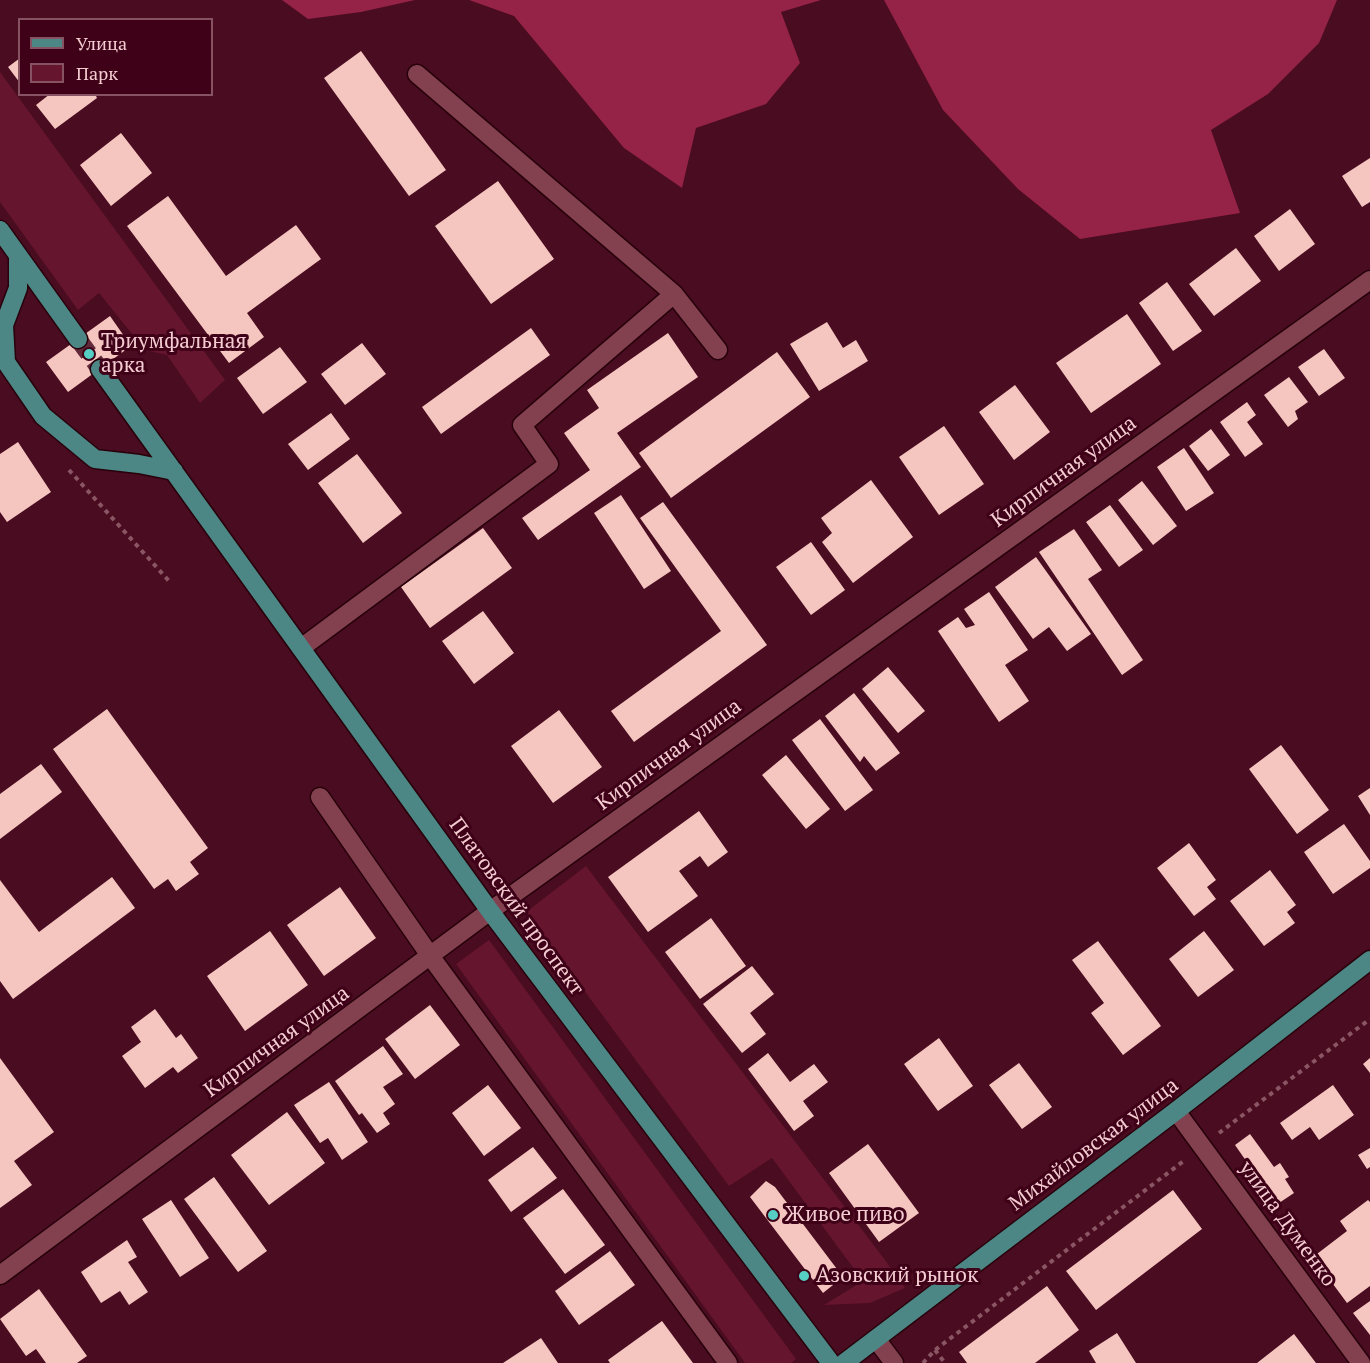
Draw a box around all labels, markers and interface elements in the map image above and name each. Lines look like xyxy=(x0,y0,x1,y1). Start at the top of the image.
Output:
legend xyxy=(18,18,213,96)
text: Улица xyxy=(76,31,127,55)
text: Парк xyxy=(76,61,118,85)
place label: Триумфальная арка xyxy=(101,329,247,379)
marker: Триумфальная арка xyxy=(82,347,96,361)
street label: Кирпичная улица xyxy=(987,411,1141,533)
street label: Кирпичная улица xyxy=(592,694,746,816)
street label: Платовский проспект xyxy=(443,813,589,1001)
street label: Кирпичная улица xyxy=(200,981,354,1103)
street label: Михайловская улица xyxy=(1004,1073,1184,1217)
street label: улица Думенко xyxy=(1233,1156,1341,1292)
place label: Живое пиво xyxy=(785,1202,904,1228)
marker: Живое пиво xyxy=(766,1208,780,1222)
place label: Азовский рынок xyxy=(816,1263,978,1289)
marker: Азовский рынок xyxy=(797,1269,811,1283)

